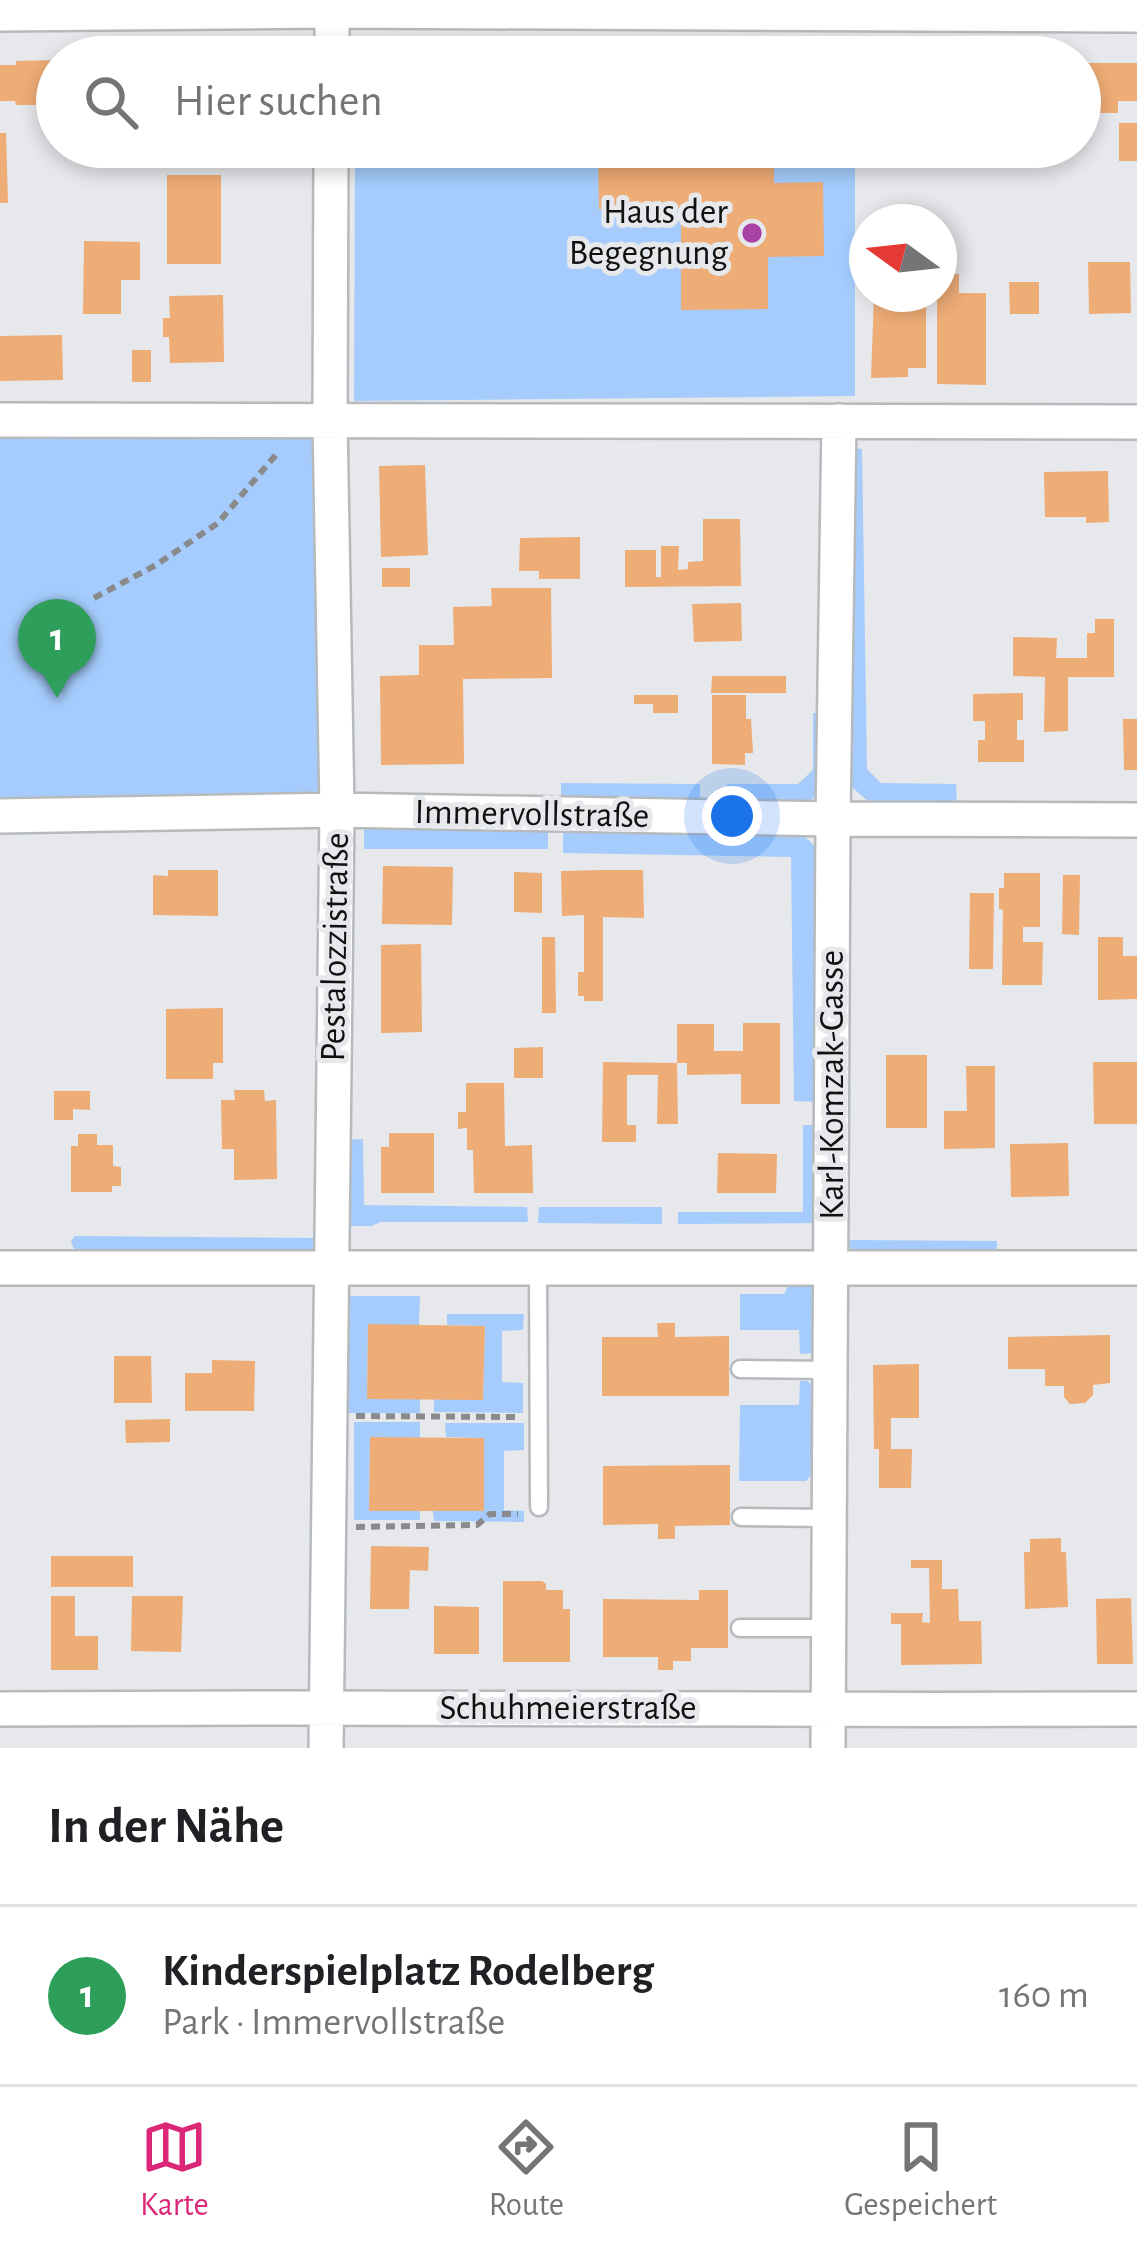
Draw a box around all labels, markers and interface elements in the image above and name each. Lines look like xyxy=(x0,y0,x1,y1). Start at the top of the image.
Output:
search box xyxy=(36,36,1101,168)
icon: search xyxy=(78,69,144,135)
text: Hier suchen xyxy=(174,79,383,124)
place label: Haus der Begegnung xyxy=(569,194,728,271)
north arrow xyxy=(849,204,957,312)
marker: Haus der Begegnung xyxy=(739,220,765,246)
pin: 1 xyxy=(18,599,96,698)
your location xyxy=(702,786,762,846)
street label: Immervollstraße xyxy=(414,794,650,834)
street label: Pestalozzistraße xyxy=(315,832,355,1062)
street label: Karl-Komzak-Gasse xyxy=(814,950,850,1220)
street label: Schuhmeierstraße xyxy=(439,1690,697,1726)
text: In der Nähe xyxy=(48,1801,284,1852)
text: Kinderspielplatz Rodelberg xyxy=(162,1949,654,1994)
text: 1 xyxy=(80,1976,94,2015)
text: 160 m xyxy=(999,1976,1089,2015)
text: Park · Immervollstraße xyxy=(162,2003,505,2042)
tab: Karte xyxy=(140,2114,209,2226)
tab: Route xyxy=(489,2114,564,2226)
tab: Gespeichert xyxy=(844,2114,997,2226)

